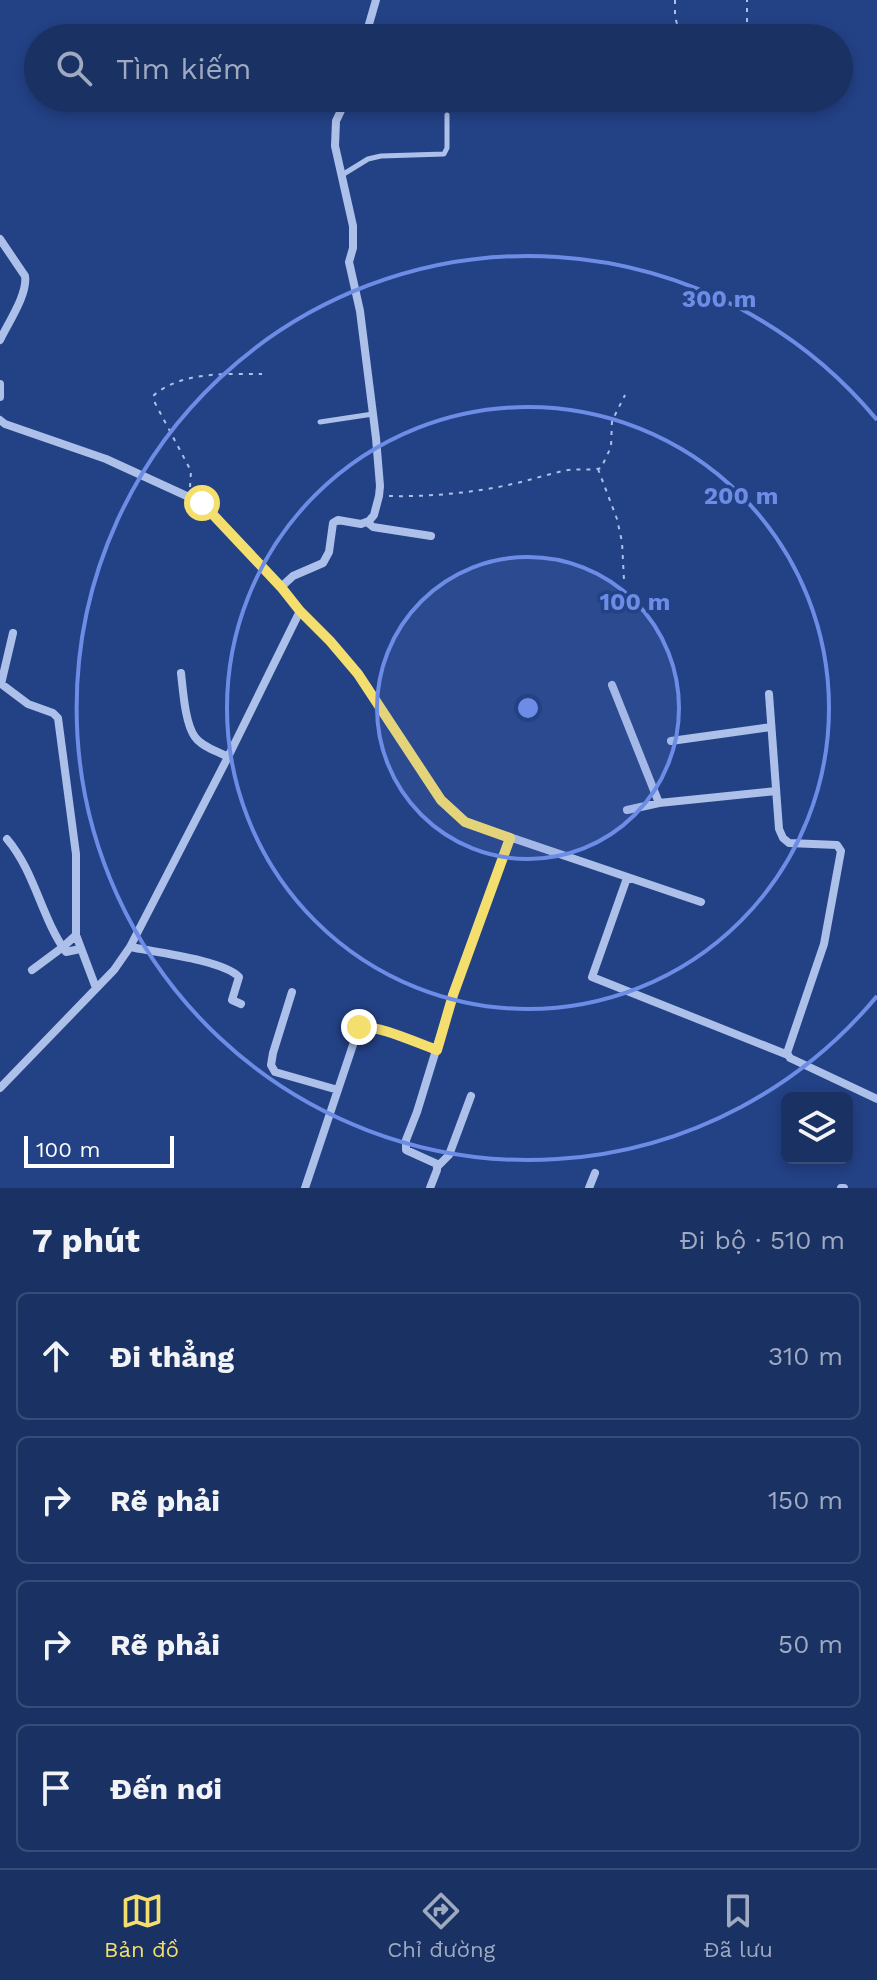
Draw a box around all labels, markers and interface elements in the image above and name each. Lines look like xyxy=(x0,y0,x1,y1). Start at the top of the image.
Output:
search box xyxy=(24,24,853,112)
icon: search xyxy=(52,46,96,90)
text: Tìm kiếm xyxy=(116,51,251,86)
text: 300 m xyxy=(682,285,756,313)
text: 200 m xyxy=(704,482,778,510)
route start xyxy=(184,485,220,521)
text: 100 m xyxy=(600,588,670,616)
centre of rings xyxy=(514,694,542,722)
route end xyxy=(341,1009,377,1045)
map controls xyxy=(781,1092,853,1164)
button: layers xyxy=(781,1092,853,1164)
scale bar xyxy=(24,1132,174,1168)
text: 100 m xyxy=(36,1137,100,1162)
text: 7 phút xyxy=(32,1220,140,1260)
text: Đi bộ · 510 m xyxy=(680,1225,845,1255)
icon: ahead xyxy=(34,1334,78,1378)
text: Đi thẳng xyxy=(110,1339,234,1374)
text: 310 m xyxy=(768,1341,843,1371)
icon: right xyxy=(34,1478,78,1522)
text: Rẽ phải xyxy=(110,1483,220,1518)
text: 150 m xyxy=(768,1485,843,1515)
icon: right xyxy=(34,1622,78,1666)
text: Rẽ phải xyxy=(110,1627,220,1662)
text: 50 m xyxy=(778,1629,843,1659)
icon: arrive xyxy=(34,1766,78,1810)
text: Đến nơi xyxy=(110,1771,222,1806)
tab: Bản đồ xyxy=(104,1889,179,1962)
tab: Chỉ đường xyxy=(387,1889,495,1962)
tab: Đã lưu xyxy=(703,1889,773,1962)

